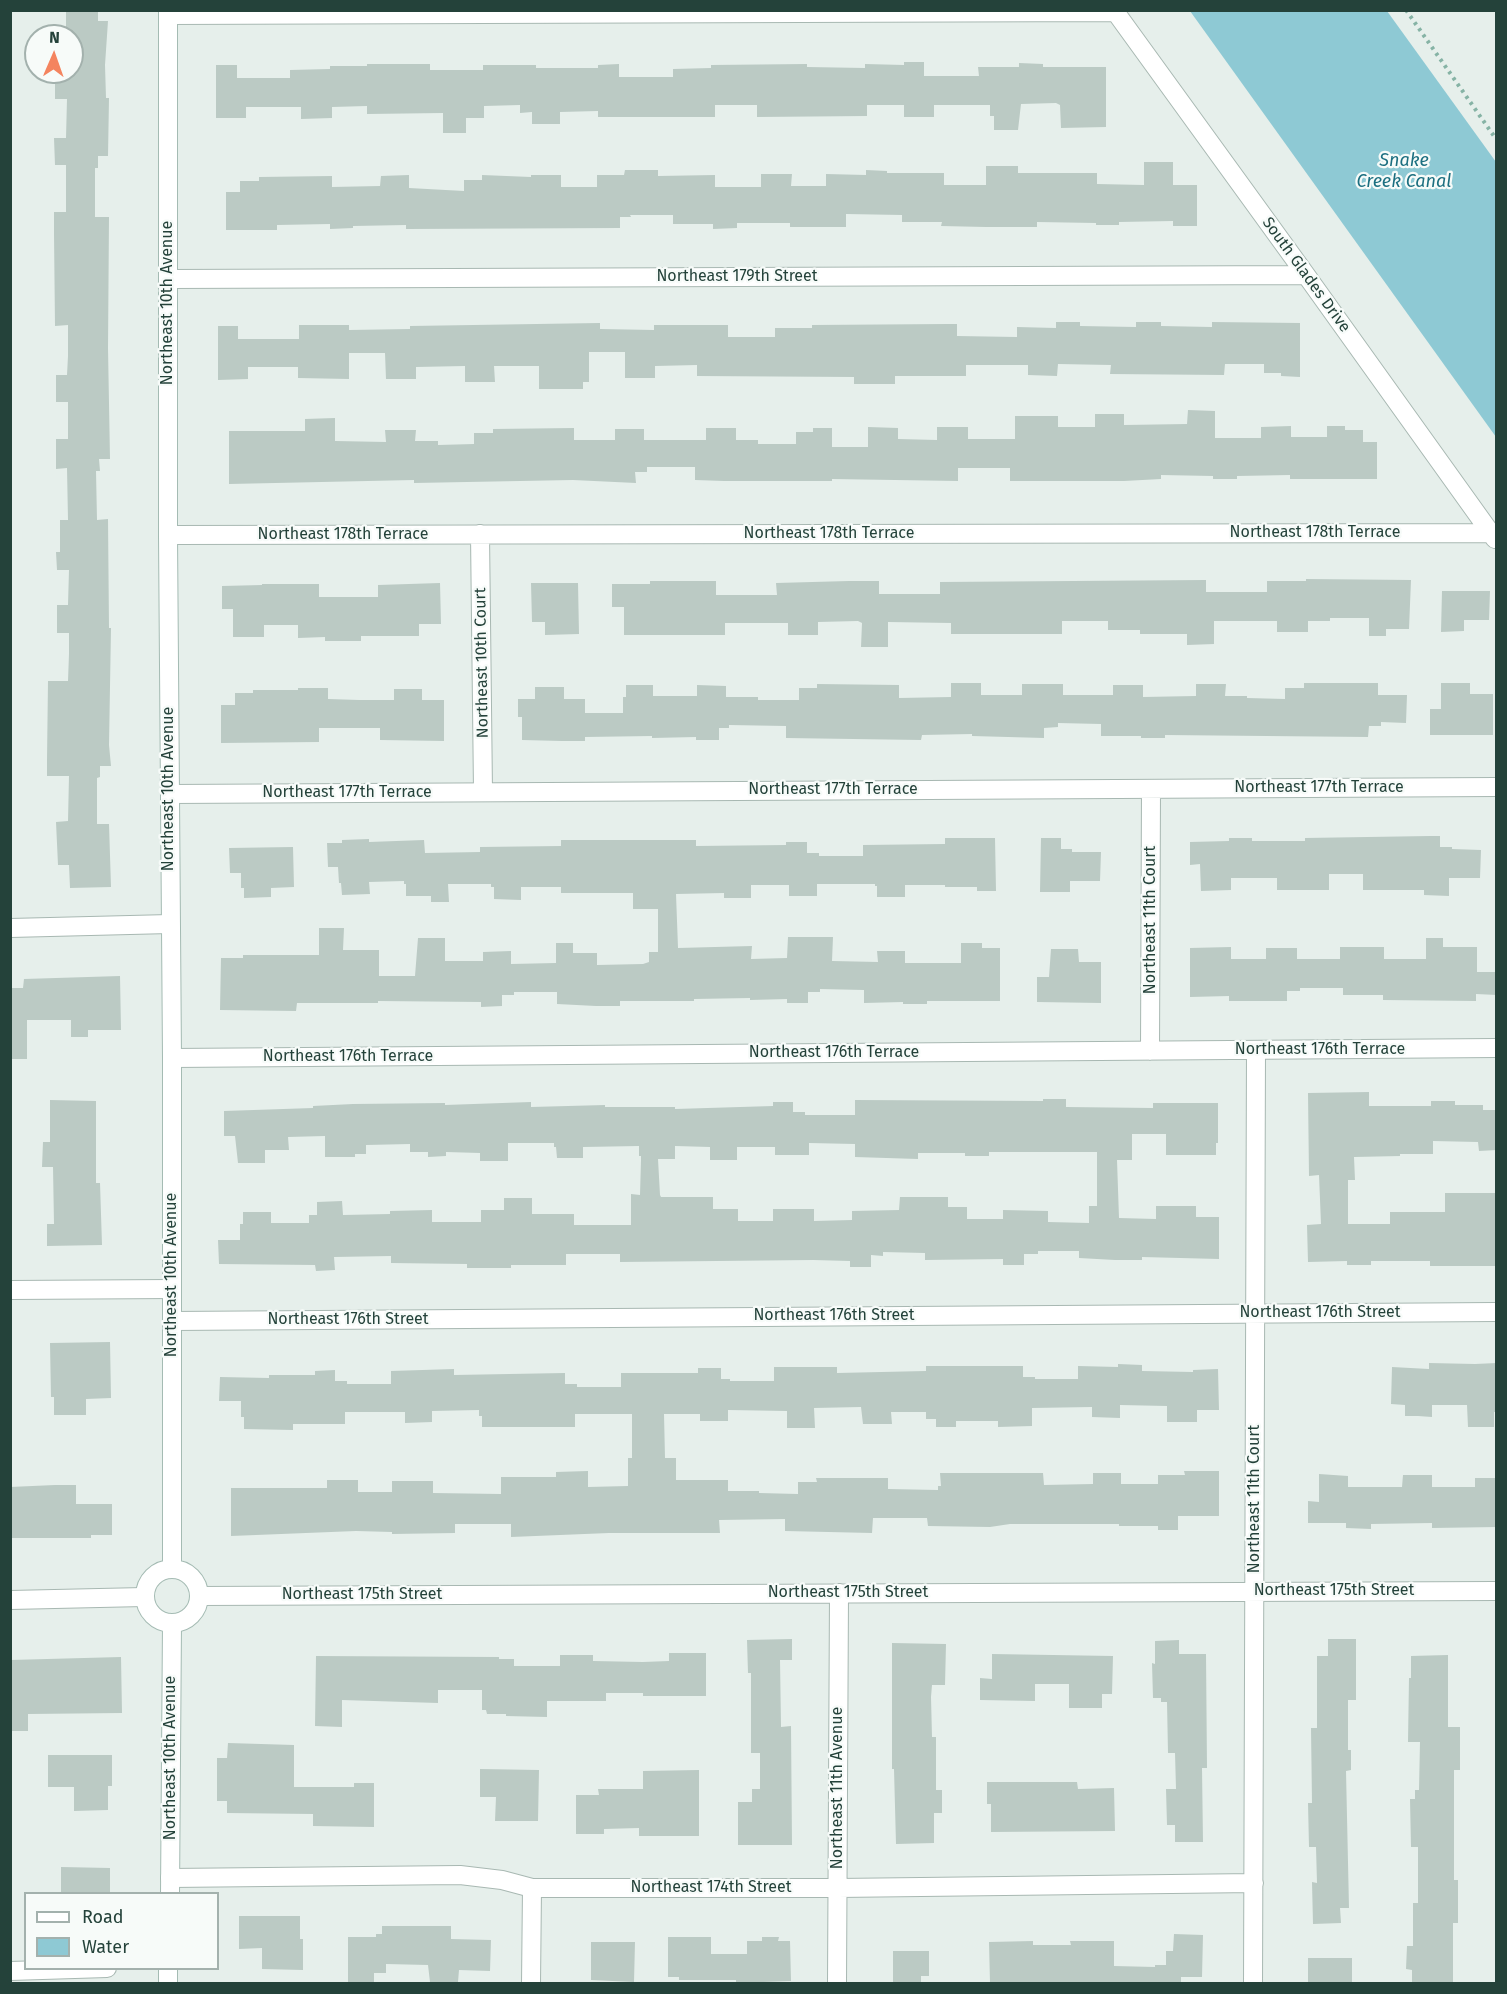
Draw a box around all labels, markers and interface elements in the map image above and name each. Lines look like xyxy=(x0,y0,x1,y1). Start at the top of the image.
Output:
north arrow xyxy=(24,24,84,84)
text: N xyxy=(49,28,60,47)
water label: Snake Creek Canal xyxy=(1357,150,1451,192)
street label: South Glades Drive xyxy=(1258,214,1354,336)
street label: Northeast 10th Avenue xyxy=(158,221,178,385)
street label: Northeast 179th Street xyxy=(656,267,818,287)
street label: Northeast 178th Terrace xyxy=(1230,523,1400,543)
street label: Northeast 178th Terrace xyxy=(744,524,914,544)
street label: Northeast 178th Terrace xyxy=(258,525,428,545)
street label: Northeast 10th Court xyxy=(471,587,493,739)
street label: Northeast 10th Avenue xyxy=(159,707,179,871)
street label: Northeast 177th Terrace xyxy=(1234,778,1404,798)
street label: Northeast 177th Terrace xyxy=(748,780,918,800)
street label: Northeast 177th Terrace xyxy=(262,783,432,803)
street label: Northeast 11th Court xyxy=(1141,846,1161,994)
street label: Northeast 176th Terrace xyxy=(1235,1040,1405,1060)
street label: Northeast 176th Terrace xyxy=(749,1043,919,1063)
street label: Northeast 176th Terrace xyxy=(263,1047,433,1067)
street label: Northeast 10th Avenue xyxy=(162,1193,182,1357)
street label: Northeast 176th Street xyxy=(1239,1303,1401,1323)
street label: Northeast 176th Street xyxy=(753,1306,915,1326)
street label: Northeast 176th Street xyxy=(267,1310,429,1330)
street label: Northeast 11th Court xyxy=(1245,1425,1265,1573)
street label: Northeast 175th Street xyxy=(1254,1581,1414,1601)
street label: Northeast 175th Street xyxy=(768,1583,928,1603)
street label: Northeast 175th Street xyxy=(282,1585,442,1605)
street label: Northeast 10th Avenue xyxy=(161,1676,181,1840)
street label: Northeast 11th Avenue xyxy=(828,1707,848,1869)
street label: Northeast 174th Street xyxy=(631,1878,791,1898)
legend xyxy=(24,1892,219,1970)
text: Road xyxy=(82,1906,124,1928)
text: Water xyxy=(82,1936,129,1958)

